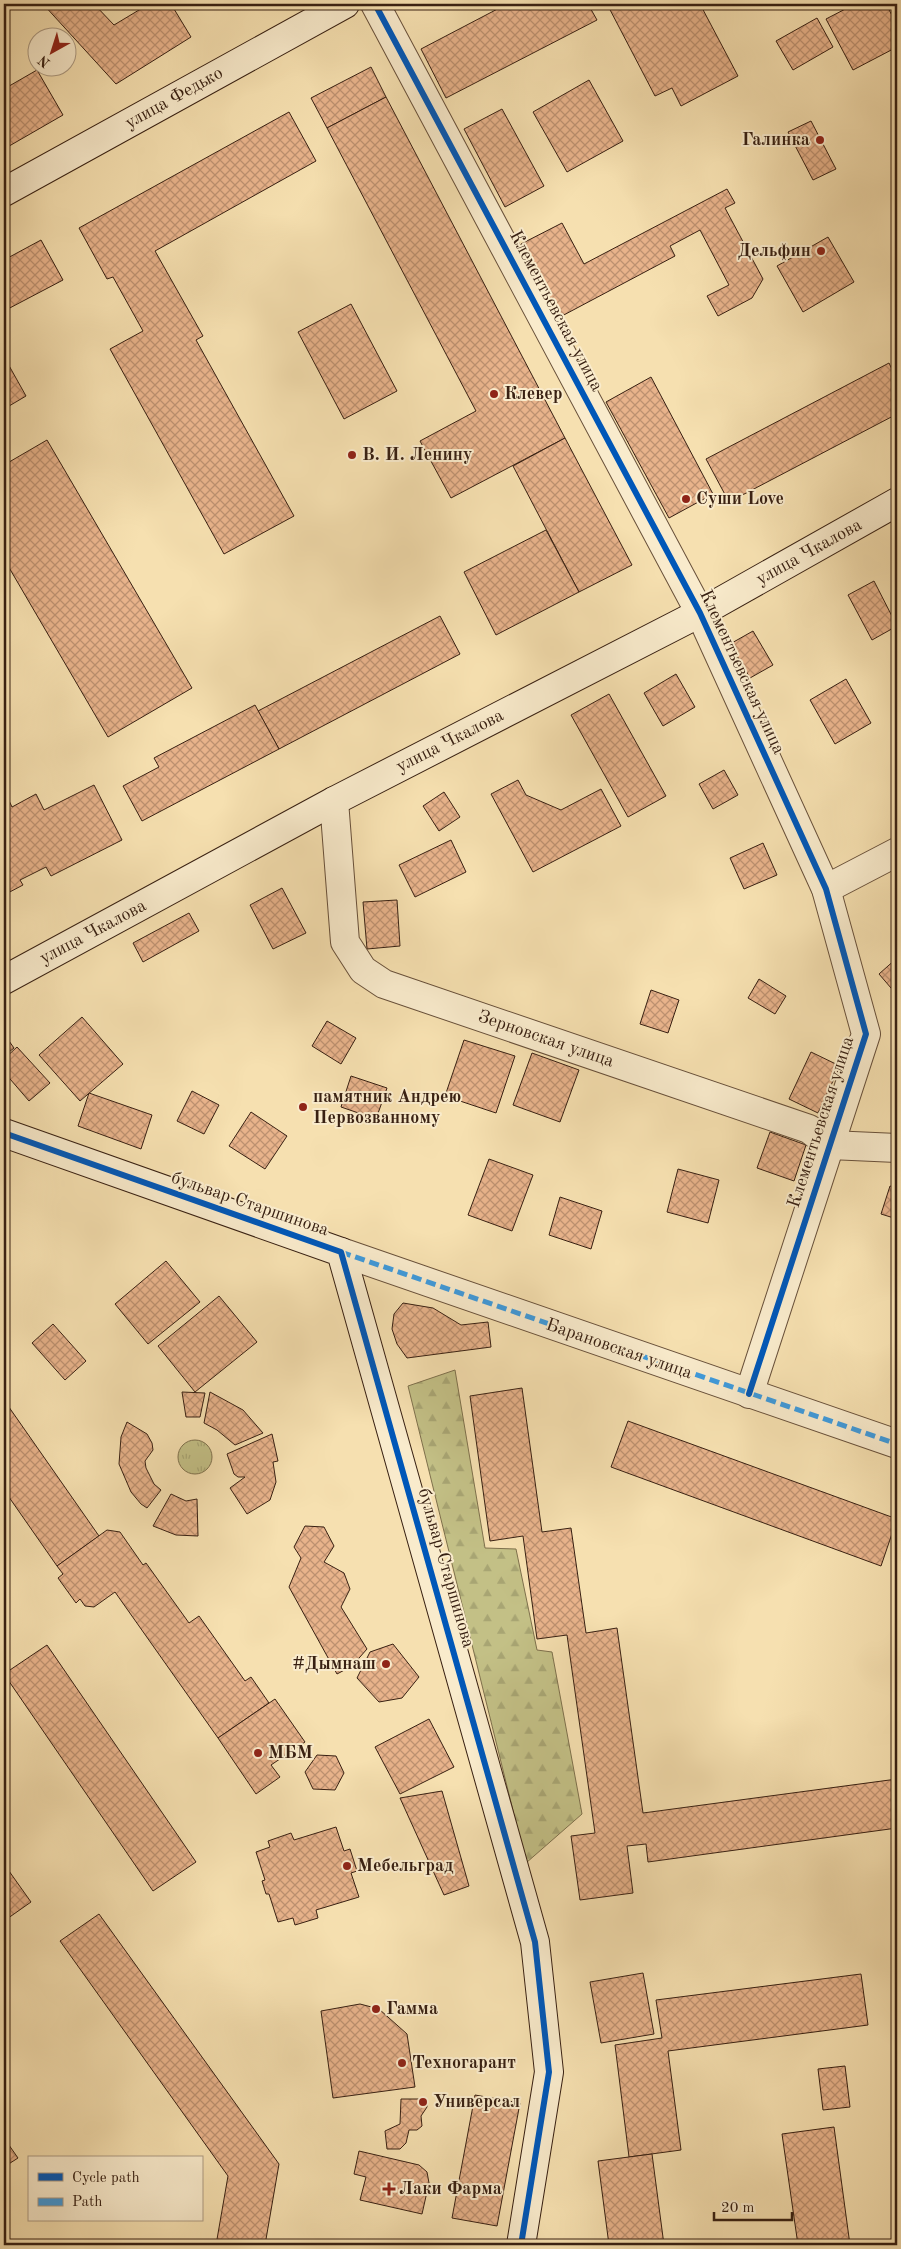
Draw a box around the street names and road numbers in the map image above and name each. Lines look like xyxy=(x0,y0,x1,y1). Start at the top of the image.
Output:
street label: улица Федько xyxy=(122,64,226,132)
street label: Клементьевская улица xyxy=(506,228,606,394)
street label: улица Чкалова xyxy=(753,516,865,588)
street label: Клементьевская улица xyxy=(696,587,788,757)
street label: улица Чкалова xyxy=(393,706,507,776)
street label: улица Чкалова xyxy=(37,896,149,968)
street label: Зерновская улица xyxy=(476,1007,616,1071)
street label: Клементьевская улица xyxy=(785,1034,857,1210)
street label: бульвар Старшинова xyxy=(169,1169,331,1239)
street label: Барановская улица xyxy=(543,1316,695,1383)
street label: бульвар Старшинова xyxy=(415,1486,477,1650)

